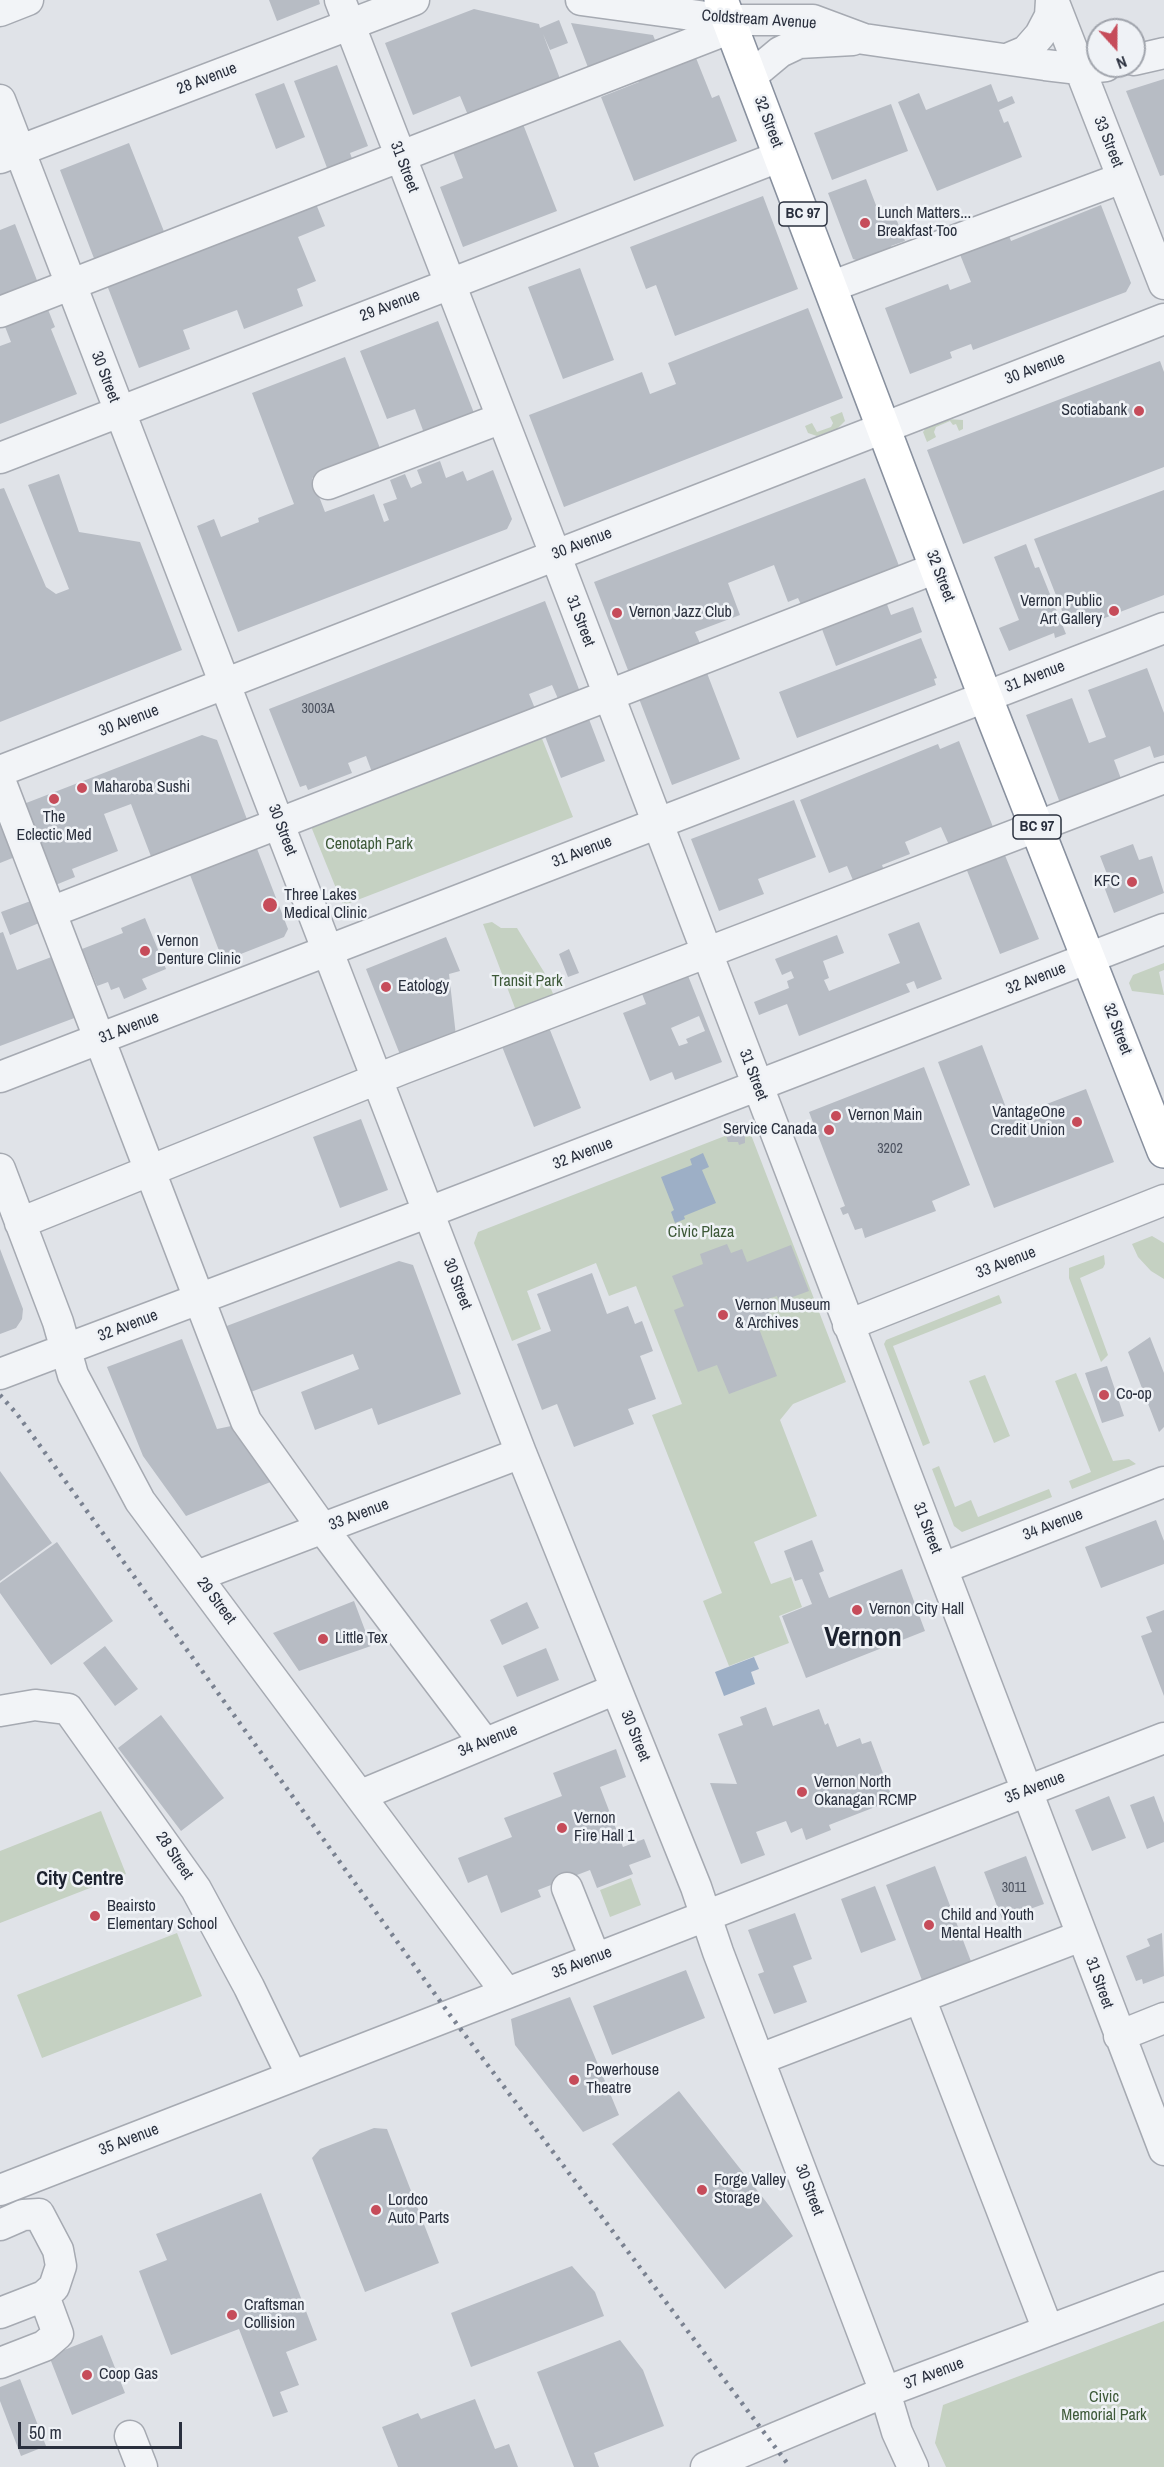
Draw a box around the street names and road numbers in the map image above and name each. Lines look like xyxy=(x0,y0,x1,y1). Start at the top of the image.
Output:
street label: Coldstream Avenue xyxy=(701,6,817,34)
street label: 28 Avenue xyxy=(174,59,240,99)
street label: 32 Street xyxy=(749,94,787,150)
street label: 33 Street xyxy=(1089,114,1127,170)
street label: 31 Street xyxy=(385,139,423,195)
road number: BC 97 xyxy=(779,202,827,226)
street label: 29 Avenue xyxy=(357,286,423,326)
street label: 30 Street xyxy=(86,349,124,405)
street label: 30 Avenue xyxy=(1002,349,1068,389)
street label: 30 Avenue xyxy=(549,524,615,564)
street label: 32 Street xyxy=(921,548,959,604)
street label: 31 Street xyxy=(561,593,599,649)
street label: 31 Avenue xyxy=(1002,657,1068,697)
street label: 30 Avenue xyxy=(96,701,162,741)
street label: 30 Street xyxy=(263,802,301,858)
road number: BC 97 xyxy=(1013,815,1061,839)
street label: 31 Avenue xyxy=(549,832,615,872)
street label: 32 Avenue xyxy=(1003,959,1069,999)
street label: 32 Street xyxy=(1098,1001,1136,1057)
street label: 31 Avenue xyxy=(96,1008,162,1048)
street label: 31 Street xyxy=(734,1047,772,1103)
street label: 32 Avenue xyxy=(550,1134,616,1174)
street label: 33 Avenue xyxy=(973,1243,1039,1283)
street label: 30 Street xyxy=(438,1256,476,1312)
street label: 32 Avenue xyxy=(95,1306,161,1346)
street label: 33 Avenue xyxy=(326,1495,392,1535)
street label: 31 Street xyxy=(908,1500,946,1556)
street label: 34 Avenue xyxy=(1020,1505,1086,1545)
street label: 29 Street xyxy=(192,1574,240,1628)
street label: 30 Street xyxy=(616,1708,654,1764)
street label: 34 Avenue xyxy=(455,1720,521,1762)
street label: 35 Avenue xyxy=(1002,1768,1068,1808)
street label: 28 Street xyxy=(151,1829,197,1883)
street label: 35 Avenue xyxy=(549,1943,615,1983)
street label: 31 Street xyxy=(1081,1955,1117,2011)
street label: 35 Avenue xyxy=(96,2120,162,2160)
street label: 30 Street xyxy=(790,2162,828,2218)
street label: 37 Avenue xyxy=(901,2354,967,2394)

